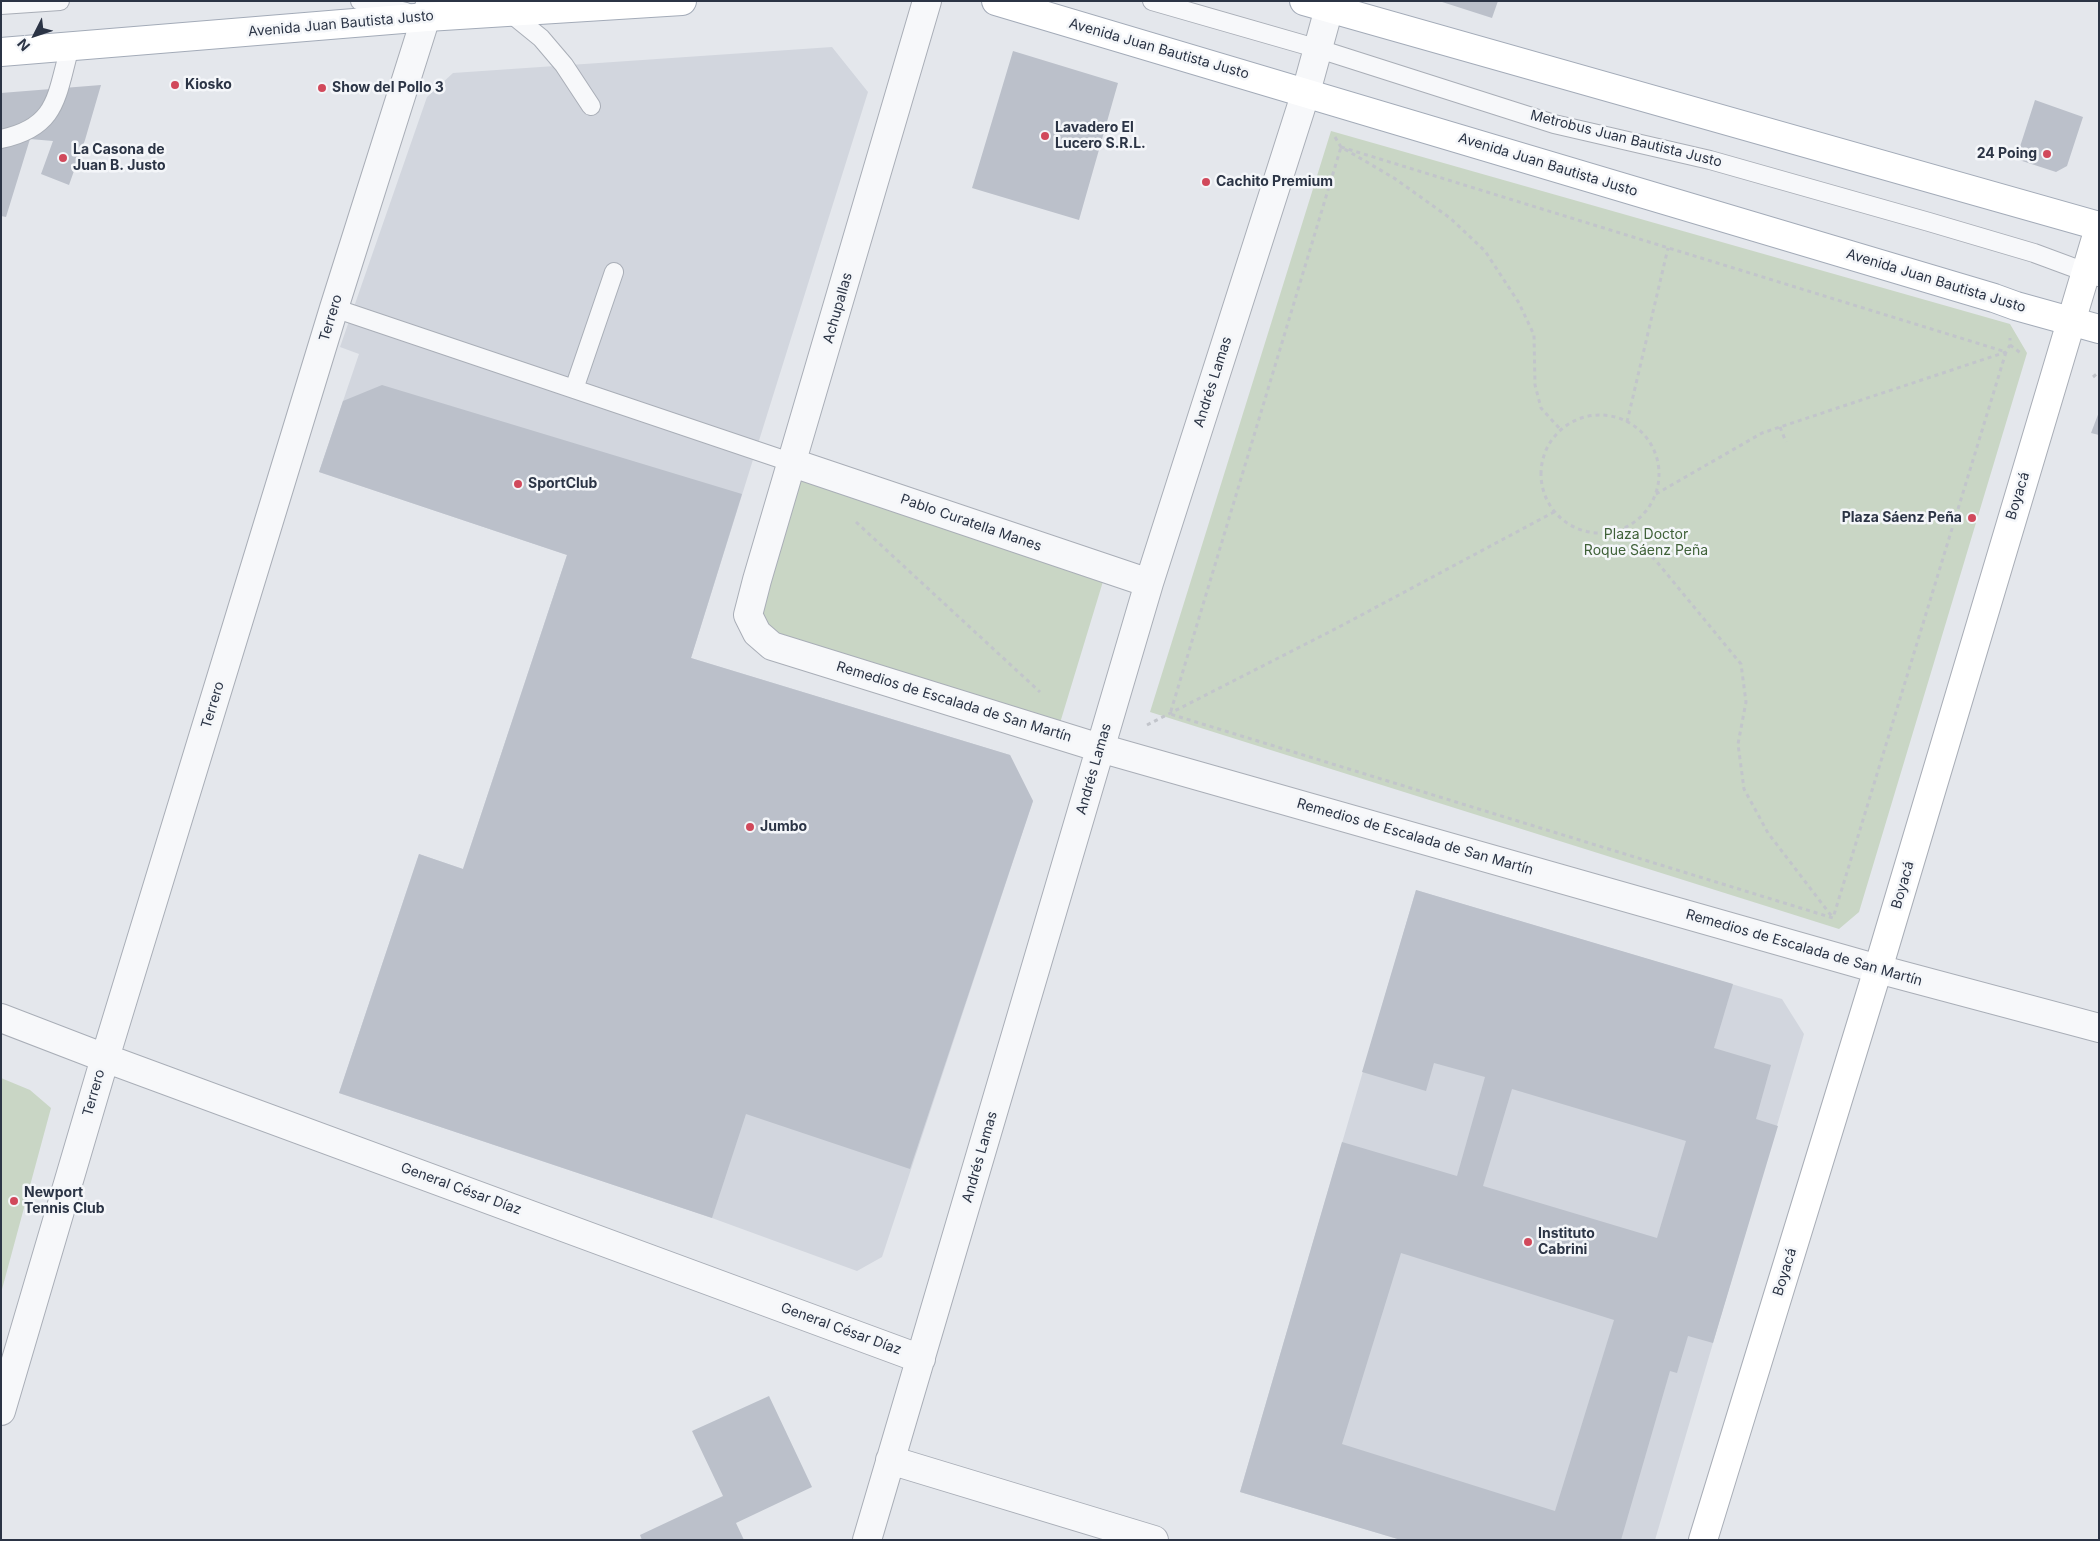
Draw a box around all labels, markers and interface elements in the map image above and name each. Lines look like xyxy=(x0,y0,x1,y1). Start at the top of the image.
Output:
street label: Avenida Juan Bautista Justo xyxy=(247,8,435,40)
north arrow xyxy=(10,10,60,60)
street label: Avenida Juan Bautista Justo xyxy=(1067,15,1251,83)
text: N xyxy=(13,36,33,55)
place label: Kiosko xyxy=(185,77,232,93)
marker: Kiosko xyxy=(169,79,181,91)
place label: Show del Pollo 3 xyxy=(332,80,444,96)
marker: Show del Pollo 3 xyxy=(316,82,328,94)
street label: Metrobus Juan Bautista Justo xyxy=(1528,107,1724,171)
place label: Lavadero El Lucero S.R.L. xyxy=(1055,120,1146,152)
marker: Lavadero El Lucero S.R.L. xyxy=(1039,130,1051,142)
street label: Avenida Juan Bautista Justo xyxy=(1456,130,1640,200)
place label: La Casona de Juan B. Justo xyxy=(73,142,166,174)
place label: 24 Poing xyxy=(1977,146,2037,162)
marker: 24 Poing xyxy=(2041,148,2053,160)
marker: La Casona de Juan B. Justo xyxy=(57,152,69,164)
place label: Cachito Premium xyxy=(1216,174,1333,190)
marker: Cachito Premium xyxy=(1200,176,1212,188)
street label: Avenida Juan Bautista Justo xyxy=(1844,246,2028,316)
street label: Achupallas xyxy=(820,271,856,345)
street label: Terrero xyxy=(316,292,346,344)
street label: Andrés Lamas xyxy=(1190,335,1236,429)
street label: Boyacá xyxy=(2003,470,2033,522)
place label: SportClub xyxy=(528,476,597,492)
marker: SportClub xyxy=(512,478,524,490)
street label: Pablo Curatella Manes xyxy=(898,491,1044,555)
place label: Plaza Sáenz Peña xyxy=(1842,510,1962,526)
marker: Plaza Sáenz Peña xyxy=(1966,512,1978,524)
park label: Plaza Doctor Roque Sáenz Peña xyxy=(1584,527,1708,560)
street label: Remedios de Escalada de San Martín xyxy=(834,658,1074,746)
street label: Terrero xyxy=(198,679,228,731)
street label: Andrés Lamas xyxy=(1073,721,1115,817)
street label: Remedios de Escalada de San Martín xyxy=(1295,795,1535,879)
place label: Jumbo xyxy=(760,819,807,835)
marker: Jumbo xyxy=(744,821,756,833)
street label: Boyacá xyxy=(1888,859,1918,911)
street label: Remedios de Escalada de San Martín xyxy=(1684,906,1924,990)
street label: Terrero xyxy=(79,1068,109,1118)
street label: Andrés Lamas xyxy=(959,1109,1001,1205)
street label: General César Díaz xyxy=(398,1159,524,1219)
place label: Newport Tennis Club xyxy=(24,1185,105,1218)
marker: Newport Tennis Club xyxy=(8,1195,20,1207)
place label: Instituto Cabrini xyxy=(1538,1226,1595,1258)
marker: Instituto Cabrini xyxy=(1522,1236,1534,1248)
street label: Boyacá xyxy=(1770,1246,1800,1298)
street label: General César Díaz xyxy=(778,1299,904,1359)

